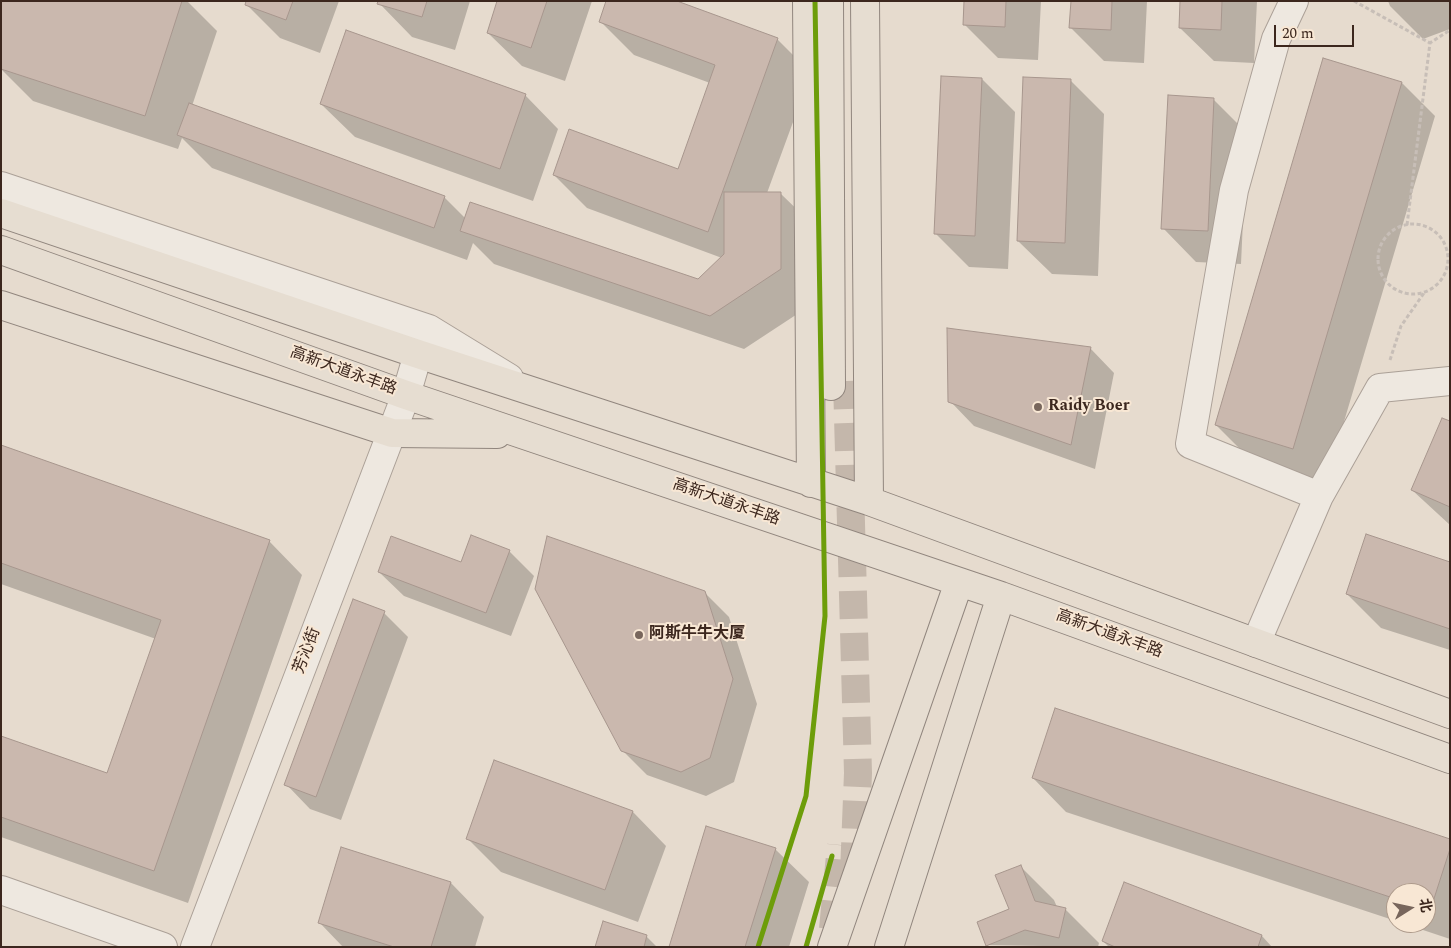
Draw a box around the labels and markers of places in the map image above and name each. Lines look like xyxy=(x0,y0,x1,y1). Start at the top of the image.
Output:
place label: Raidy Boer xyxy=(1048,397,1129,417)
marker: Raidy Boer xyxy=(1032,401,1044,413)
place label: 阿斯牛牛大厦 xyxy=(649,625,745,645)
marker: 阿斯牛牛大厦 xyxy=(633,629,645,641)

